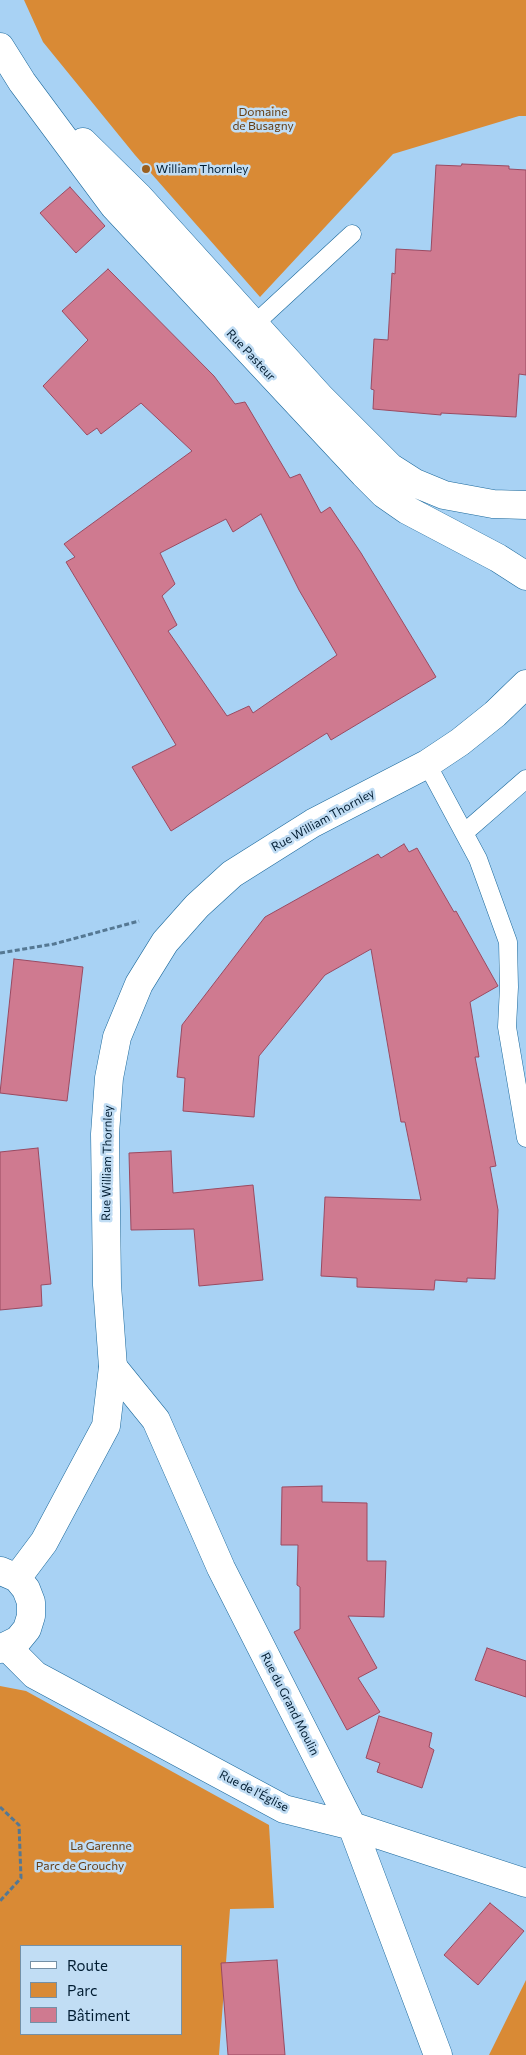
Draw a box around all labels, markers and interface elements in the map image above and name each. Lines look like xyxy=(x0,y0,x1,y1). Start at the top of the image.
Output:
park label: Domaine de Busagny xyxy=(232,105,294,133)
place label: William Thornley xyxy=(156,162,248,176)
marker: William Thornley xyxy=(140,163,152,175)
street label: Rue Pasteur xyxy=(224,326,278,384)
street label: Rue William Thornley xyxy=(269,786,377,854)
street label: Rue William Thornley xyxy=(99,1105,115,1221)
street label: Rue du Grand Moulin xyxy=(258,1650,322,1758)
street label: Rue de l'Église xyxy=(217,1767,291,1815)
park label: La Garenne xyxy=(70,1839,132,1853)
park label: Parc de Grouchy xyxy=(36,1859,124,1873)
legend xyxy=(20,1945,182,2035)
text: Route xyxy=(67,1956,108,1974)
text: Parc xyxy=(67,1981,97,1999)
text: Bâtiment xyxy=(67,2006,130,2024)

